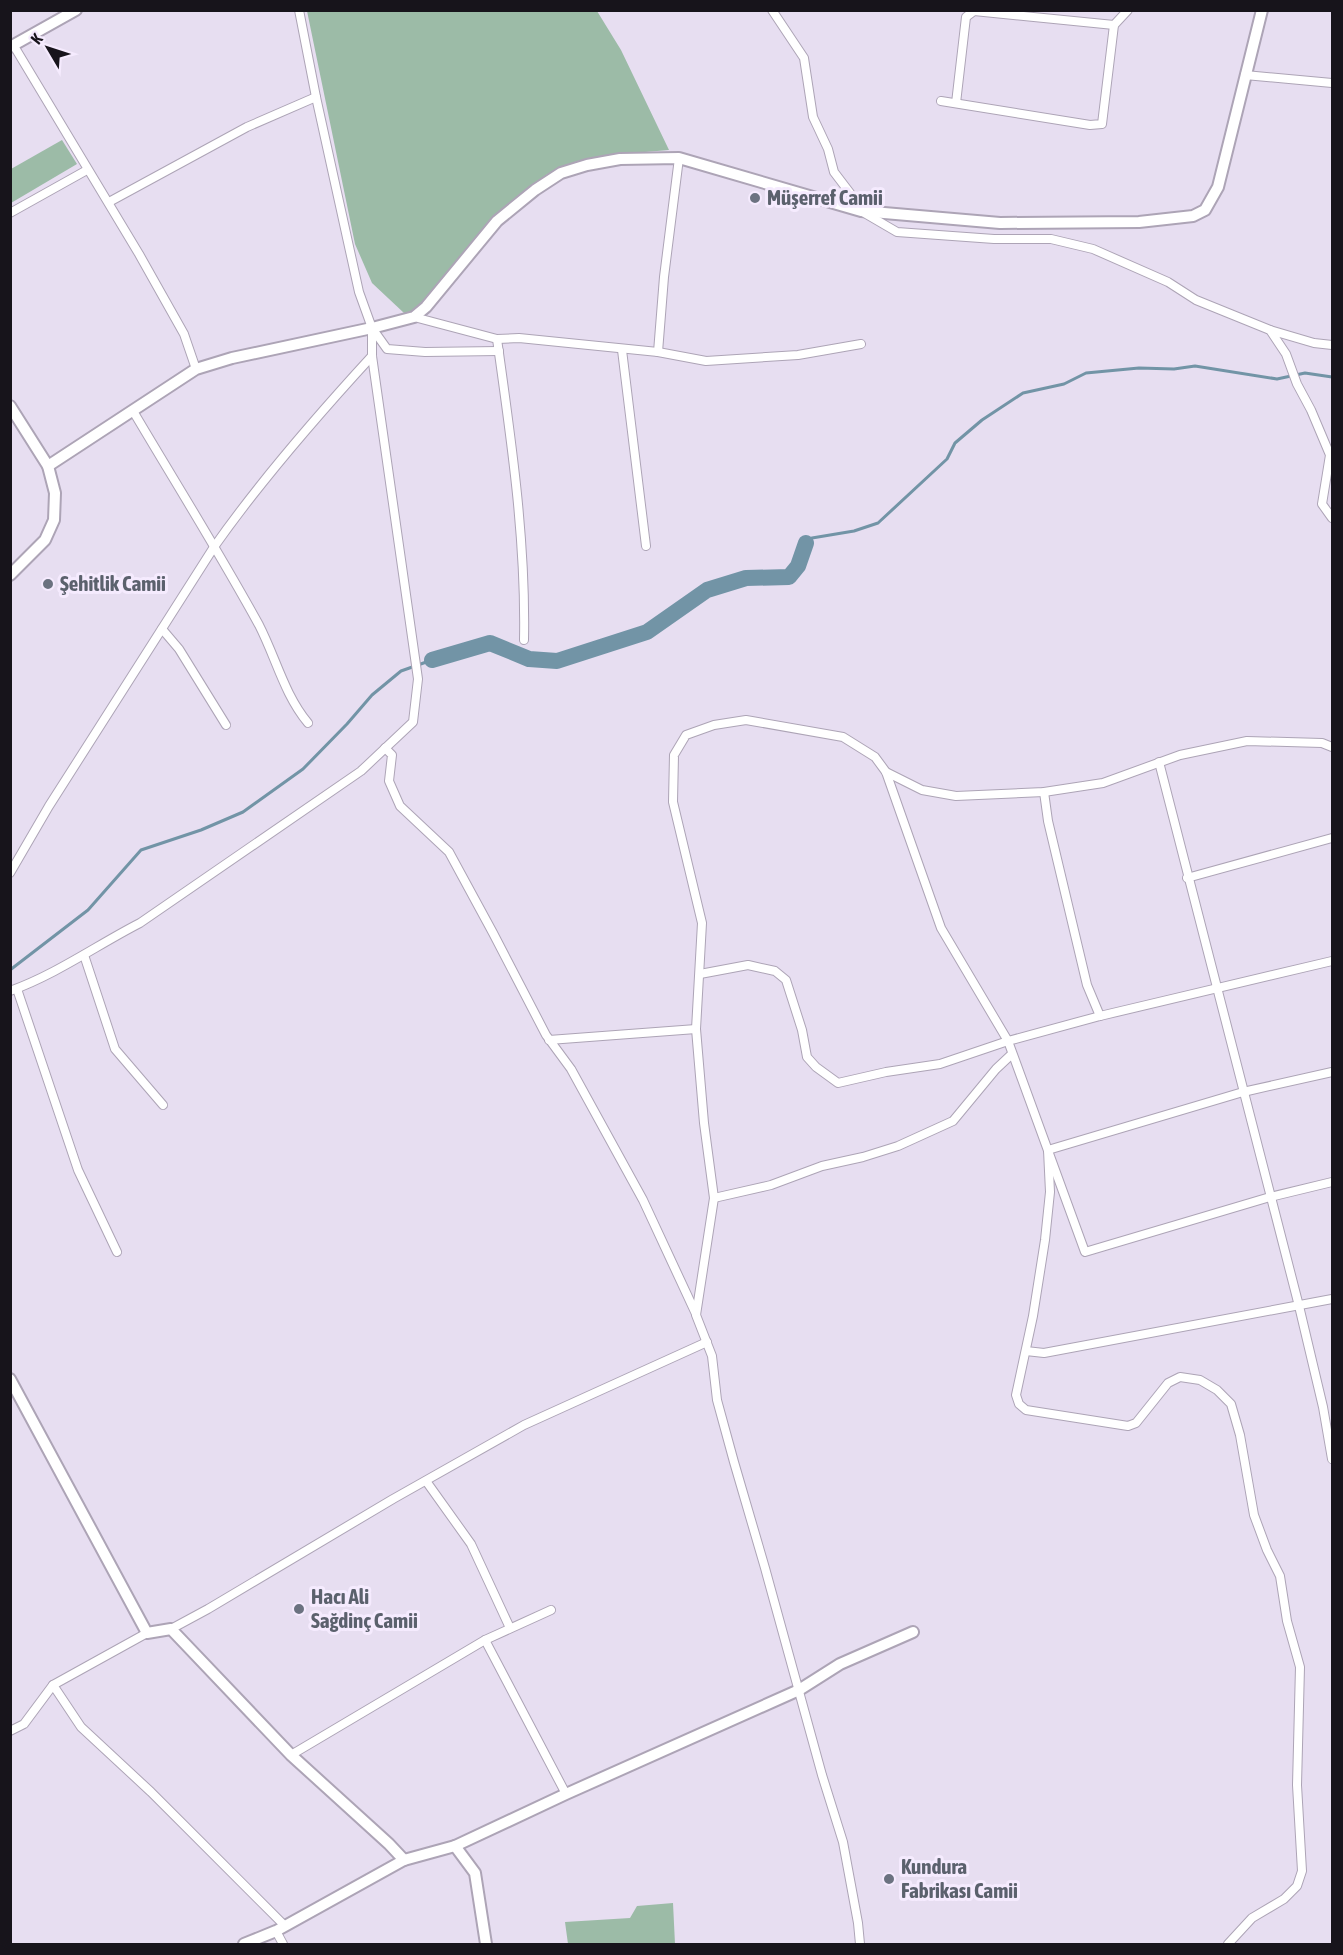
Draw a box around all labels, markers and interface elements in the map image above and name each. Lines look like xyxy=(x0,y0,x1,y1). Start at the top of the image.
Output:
north arrow xyxy=(18,18,78,78)
text: K xyxy=(27,30,46,47)
place label: Müşerref Camii xyxy=(767,185,883,209)
marker: Müşerref Camii xyxy=(748,191,762,205)
place label: Şehitlik Camii xyxy=(60,571,166,595)
marker: Şehitlik Camii xyxy=(41,577,55,591)
place label: Hacı Ali Sağdinç Camii xyxy=(311,1584,418,1632)
marker: Hacı Ali Sağdinç Camii xyxy=(292,1602,306,1616)
place label: Kundura Fabrikası Camii xyxy=(901,1854,1018,1902)
marker: Kundura Fabrikası Camii xyxy=(882,1872,896,1886)

